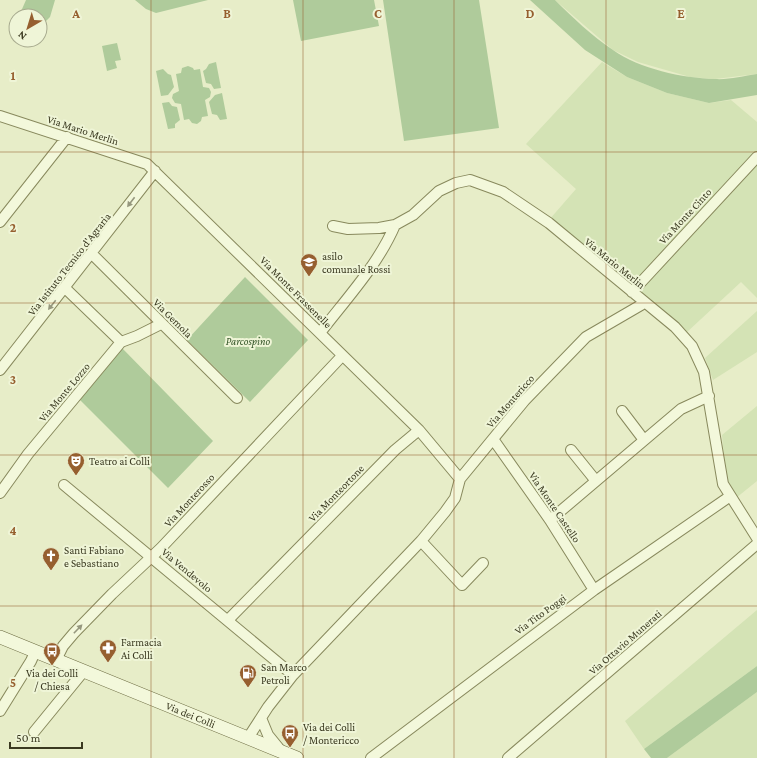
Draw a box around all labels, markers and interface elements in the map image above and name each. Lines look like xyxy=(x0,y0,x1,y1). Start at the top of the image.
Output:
text: A xyxy=(71,6,80,21)
text: B xyxy=(223,6,231,21)
text: C xyxy=(374,6,382,21)
text: D xyxy=(526,6,535,21)
text: E xyxy=(677,6,685,21)
north arrow xyxy=(8,8,48,48)
text: N xyxy=(15,29,28,43)
text: 1 xyxy=(11,68,16,83)
street label: Via Mario Merlin xyxy=(46,113,120,147)
street label: Via Monte Cinto xyxy=(656,185,714,246)
one-way arrow xyxy=(127,197,136,208)
street label: Via Istituto Tecnico d'Agraria xyxy=(25,210,114,318)
text: 2 xyxy=(10,220,17,235)
street label: Via Mario Merlin xyxy=(582,235,648,291)
place label: asilo comunale Rossi xyxy=(322,250,390,275)
school or university icon: asilo comunale Rossi xyxy=(299,252,319,277)
street label: Via Monte Frassenelle xyxy=(258,254,334,330)
street label: Via Gemola xyxy=(151,296,195,340)
one-way arrow xyxy=(47,299,56,310)
park label: Parcospino xyxy=(226,335,271,348)
street label: Via Monte Lozzo xyxy=(36,360,92,424)
text: 3 xyxy=(10,372,16,387)
street label: Via Montericco xyxy=(484,372,537,430)
theatre icon: Teatro ai Colli xyxy=(66,451,86,476)
place label: Teatro ai Colli xyxy=(89,455,150,467)
street label: Via Monteortone xyxy=(306,462,366,524)
street label: Via Monte Castello xyxy=(527,469,583,545)
street label: Via Monterosso xyxy=(161,471,217,529)
text: 4 xyxy=(9,523,17,538)
place label: Santi Fabiano e Sebastiano xyxy=(64,544,125,569)
street label: Via Vendevolo xyxy=(159,545,215,595)
church icon: Santi Fabiano e Sebastiano xyxy=(41,546,61,571)
street label: Via Tito Poggi xyxy=(512,591,569,637)
street label: Via Ottavio Munerati xyxy=(586,607,664,677)
one-way arrow xyxy=(73,624,83,634)
place label: Farmacia Ai Colli xyxy=(121,636,162,661)
pharmacy icon: Farmacia Ai Colli xyxy=(98,638,118,663)
bus stop icon: Via dei Colli / Chiesa xyxy=(42,641,62,666)
place label: San Marco Petroli xyxy=(261,661,308,686)
fuel station icon: San Marco Petroli xyxy=(238,663,258,688)
place label: Via dei Colli / Chiesa xyxy=(26,667,78,692)
text: 5 xyxy=(10,675,16,690)
street label: Via dei Colli xyxy=(164,699,217,730)
place label: Via dei Colli / Montericco xyxy=(303,721,360,746)
bus stop icon: Via dei Colli / Montericco xyxy=(280,723,300,748)
scale bar xyxy=(10,724,82,750)
text: 50 m xyxy=(16,731,41,745)

